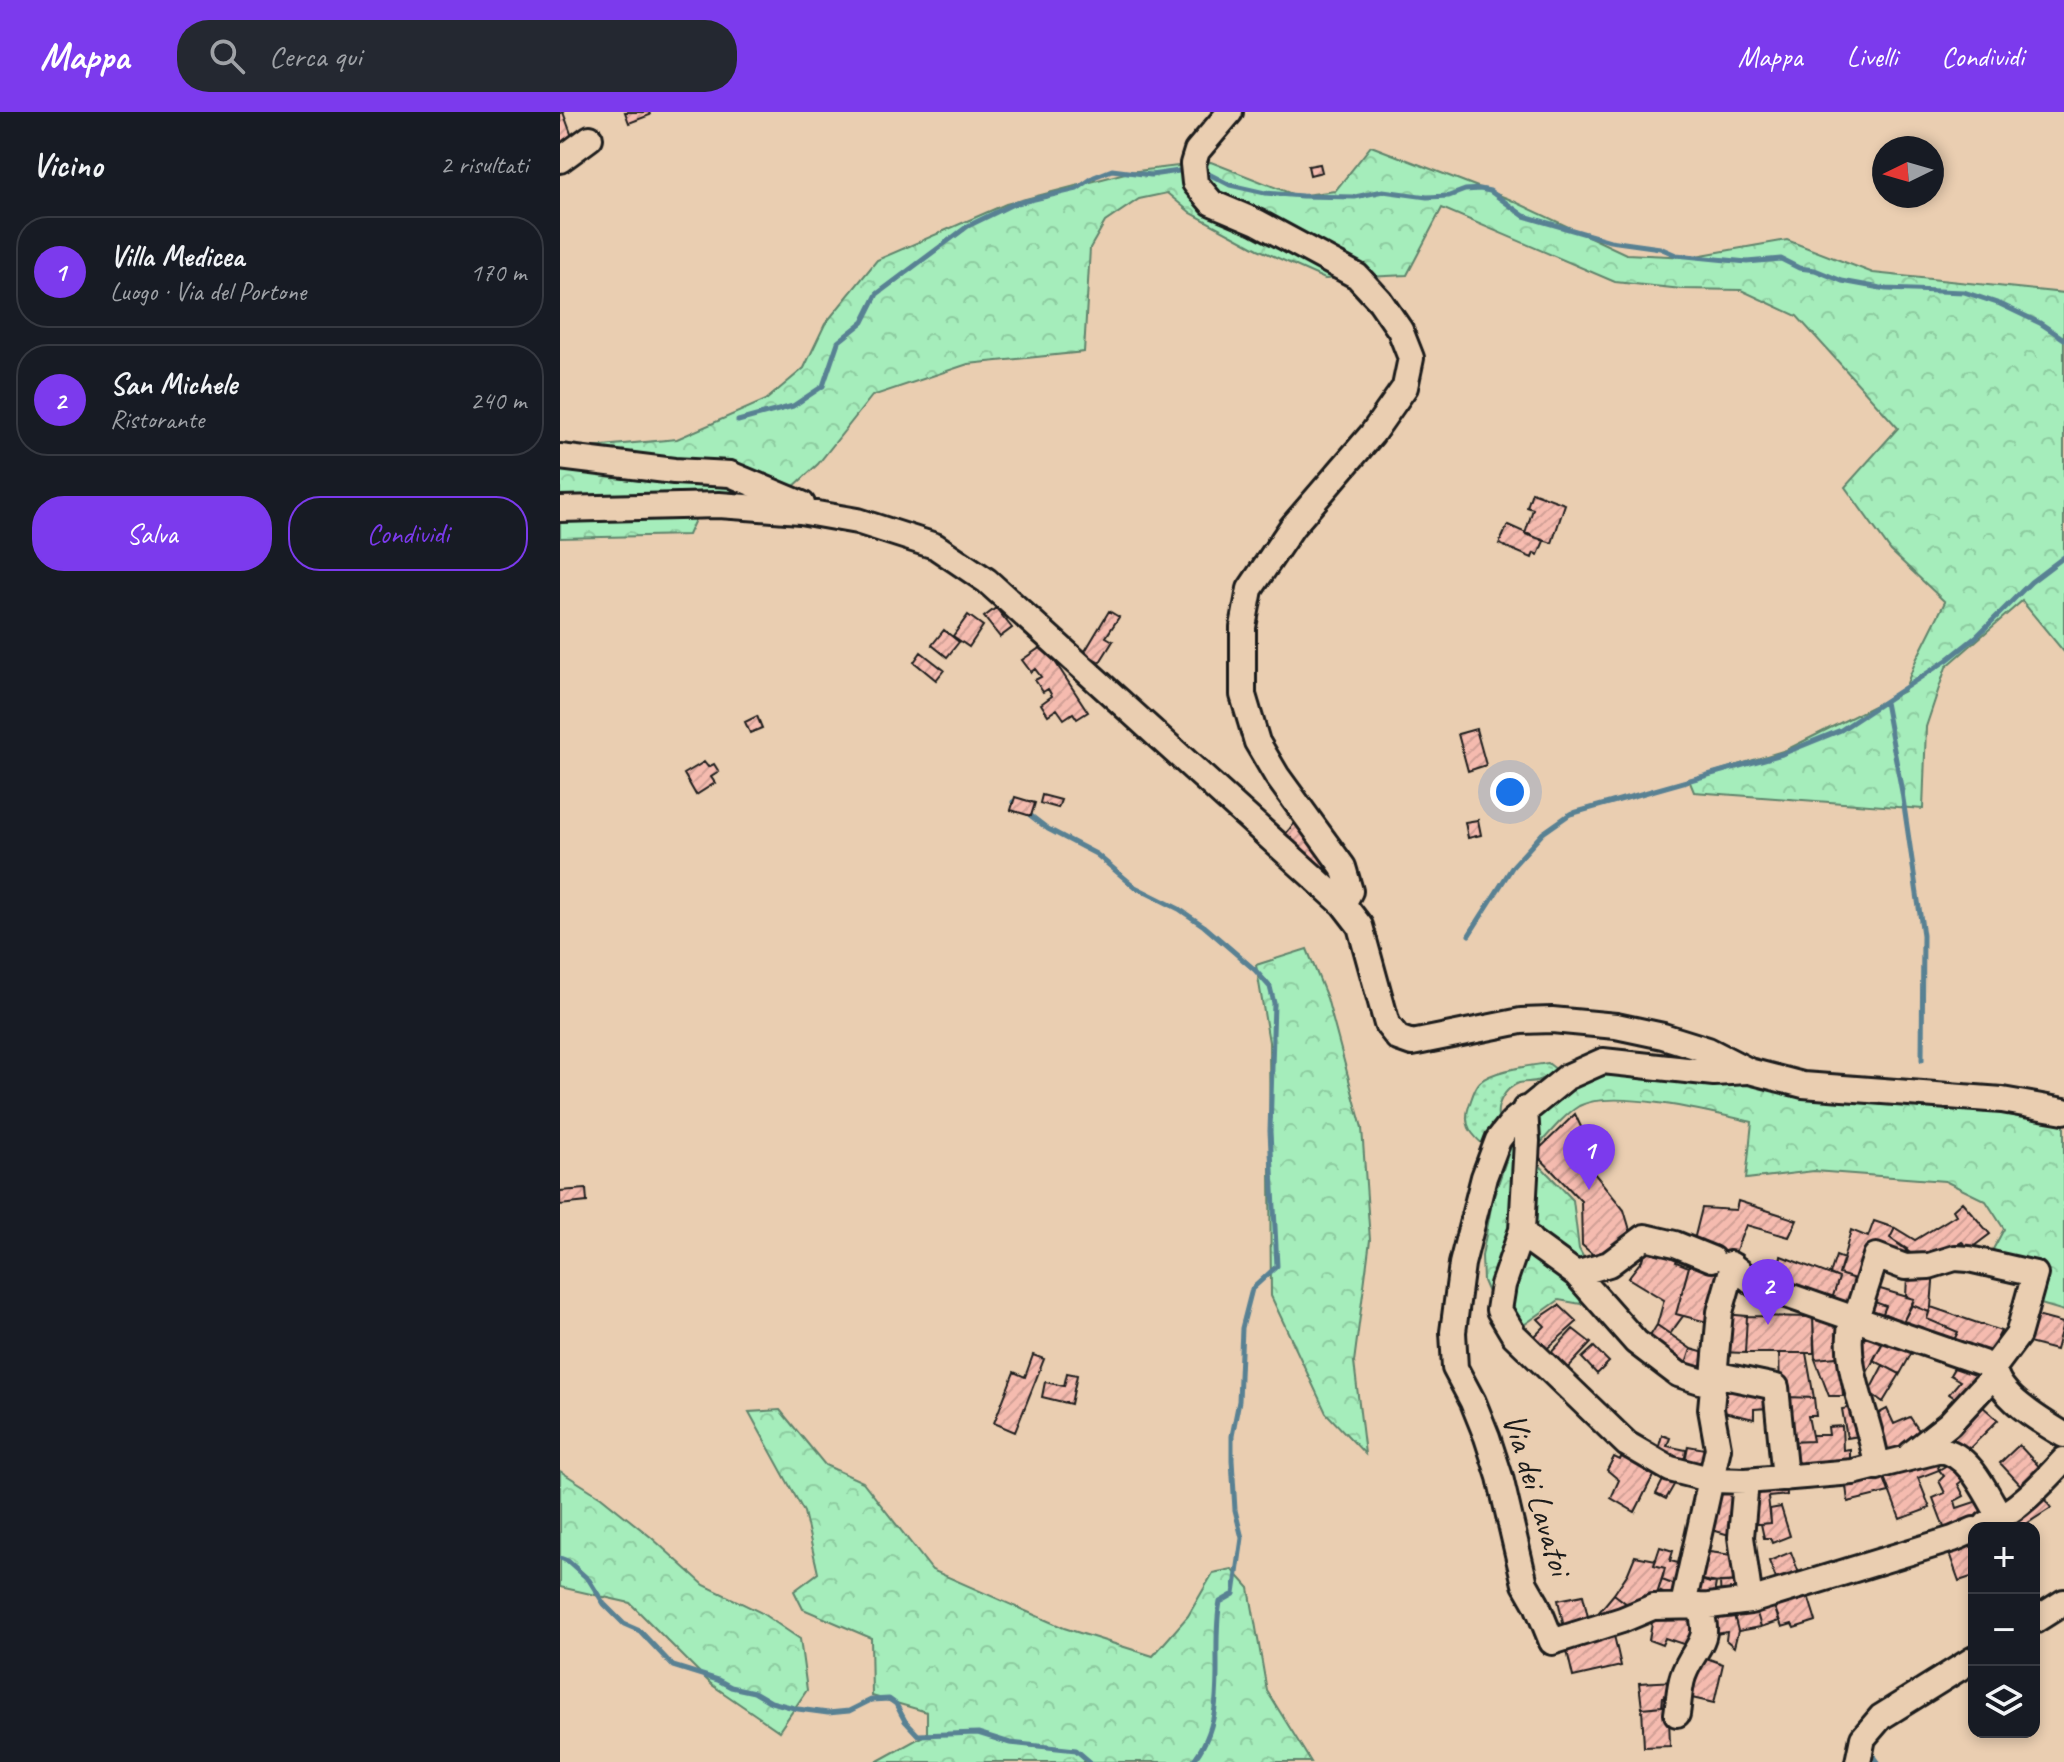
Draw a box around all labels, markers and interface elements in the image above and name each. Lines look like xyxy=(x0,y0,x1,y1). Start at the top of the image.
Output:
search box xyxy=(177,20,737,92)
text: Mappa xyxy=(40,33,129,80)
icon: search xyxy=(205,34,249,78)
text: Cerca qui xyxy=(269,37,362,75)
text: Mappa xyxy=(1738,39,1803,74)
text: Livelli xyxy=(1847,39,1897,74)
text: Condividi xyxy=(1941,39,2024,74)
north arrow xyxy=(1872,136,1944,208)
text: Vicino xyxy=(32,143,102,186)
text: 2 risultati xyxy=(440,148,528,181)
text: Villa Medicea xyxy=(110,237,244,275)
text: 1 xyxy=(54,256,66,289)
text: 170 m xyxy=(470,256,526,289)
text: Luogo · Via del Portone xyxy=(110,275,306,308)
text: San Michele xyxy=(110,365,237,403)
text: 2 xyxy=(54,384,66,417)
text: 240 m xyxy=(470,384,526,417)
text: Ristorante xyxy=(110,403,204,436)
button: Salva xyxy=(32,496,272,571)
button: Condividi xyxy=(288,496,528,571)
your location xyxy=(1490,772,1530,812)
pin: 1 xyxy=(1563,1124,1615,1190)
pin: 2 xyxy=(1742,1259,1794,1325)
street label: Via dei Lavatoi xyxy=(1493,1408,1584,1584)
map controls xyxy=(1968,1522,2040,1738)
button: + xyxy=(1968,1522,2040,1594)
button: − xyxy=(1968,1594,2040,1666)
button: layers xyxy=(1968,1666,2040,1738)

